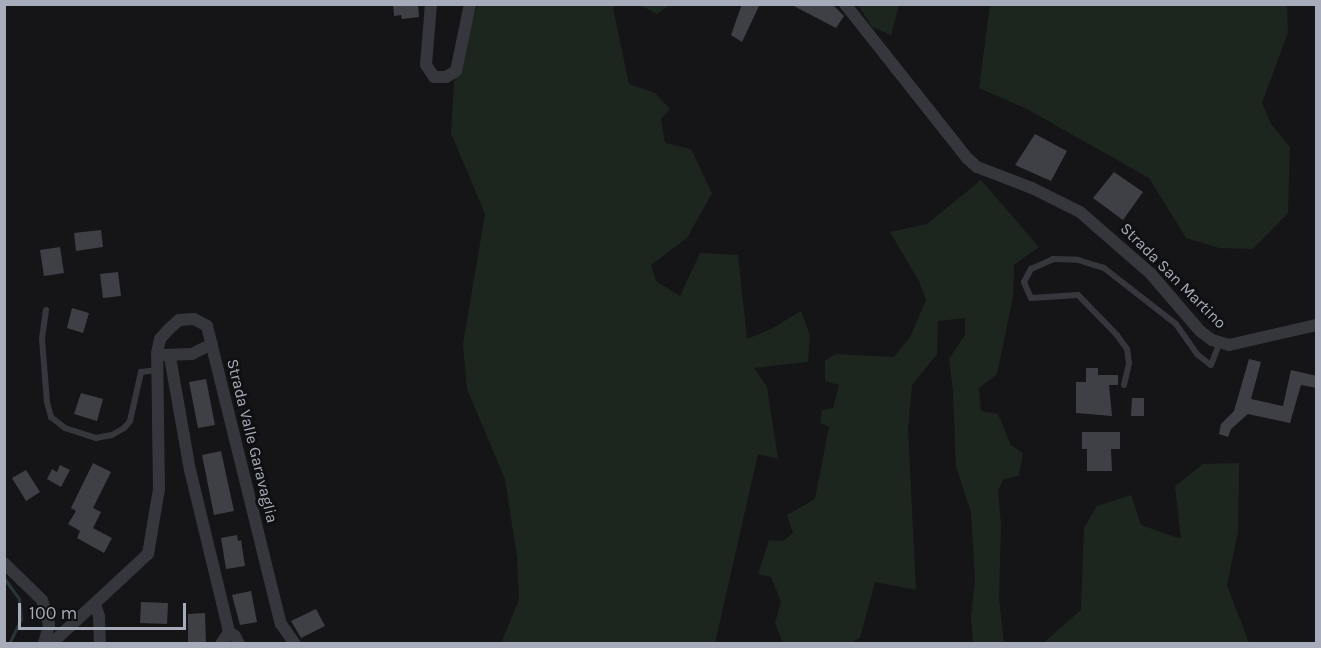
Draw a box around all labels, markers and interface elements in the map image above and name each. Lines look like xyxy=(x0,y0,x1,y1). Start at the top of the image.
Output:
street label: Strada San Martino xyxy=(1116,219,1230,333)
street label: Strada Valle Garavaglia xyxy=(222,357,282,525)
scale bar xyxy=(21,591,189,629)
text: 100 m xyxy=(29,602,77,624)

